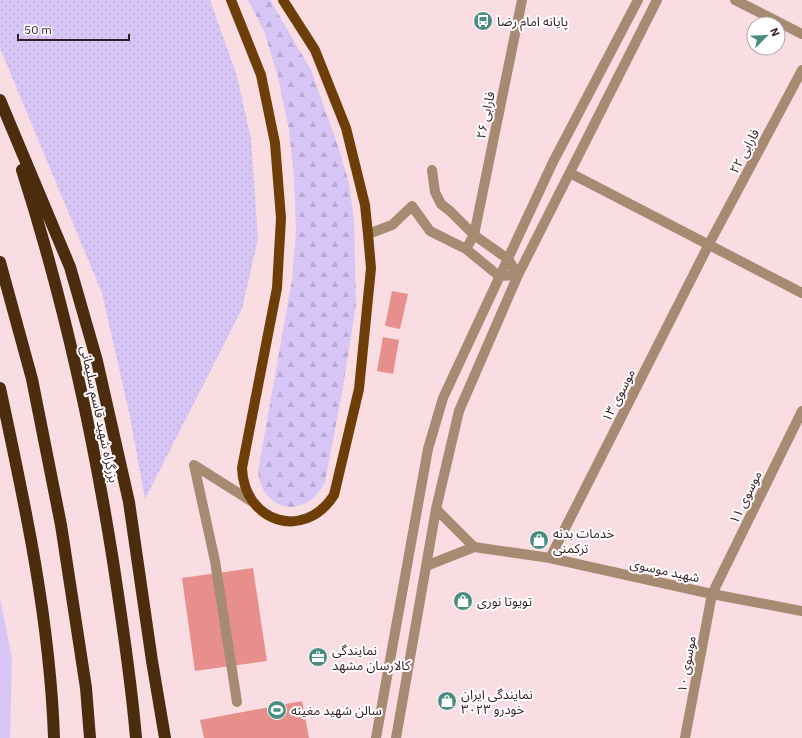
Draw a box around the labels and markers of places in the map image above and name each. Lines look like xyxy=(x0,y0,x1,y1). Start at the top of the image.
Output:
bus stop icon: پایانه امام رضا xyxy=(472,10,494,32)
place label: پایانه امام رضا xyxy=(497,13,568,31)
place label: خدمات بدنه ترکمنی xyxy=(553,525,615,557)
shop icon: خدمات بدنه ترکمنی xyxy=(528,529,550,551)
shop icon: تویوتا نوری xyxy=(452,590,474,612)
place label: تویوتا نوری xyxy=(477,593,532,610)
place label: نمایندگی کالارسان مشهد xyxy=(332,642,411,674)
office icon: نمایندگی کالارسان مشهد xyxy=(307,646,329,668)
place label: نمایندگی ایران خودرو ۳۰۲۳ xyxy=(461,686,533,718)
shop icon: نمایندگی ایران خودرو ۳۰۲۳ xyxy=(436,690,458,712)
sports icon: سالن شهید مغینه xyxy=(266,699,288,721)
place label: سالن شهید مغینه xyxy=(291,702,382,719)

